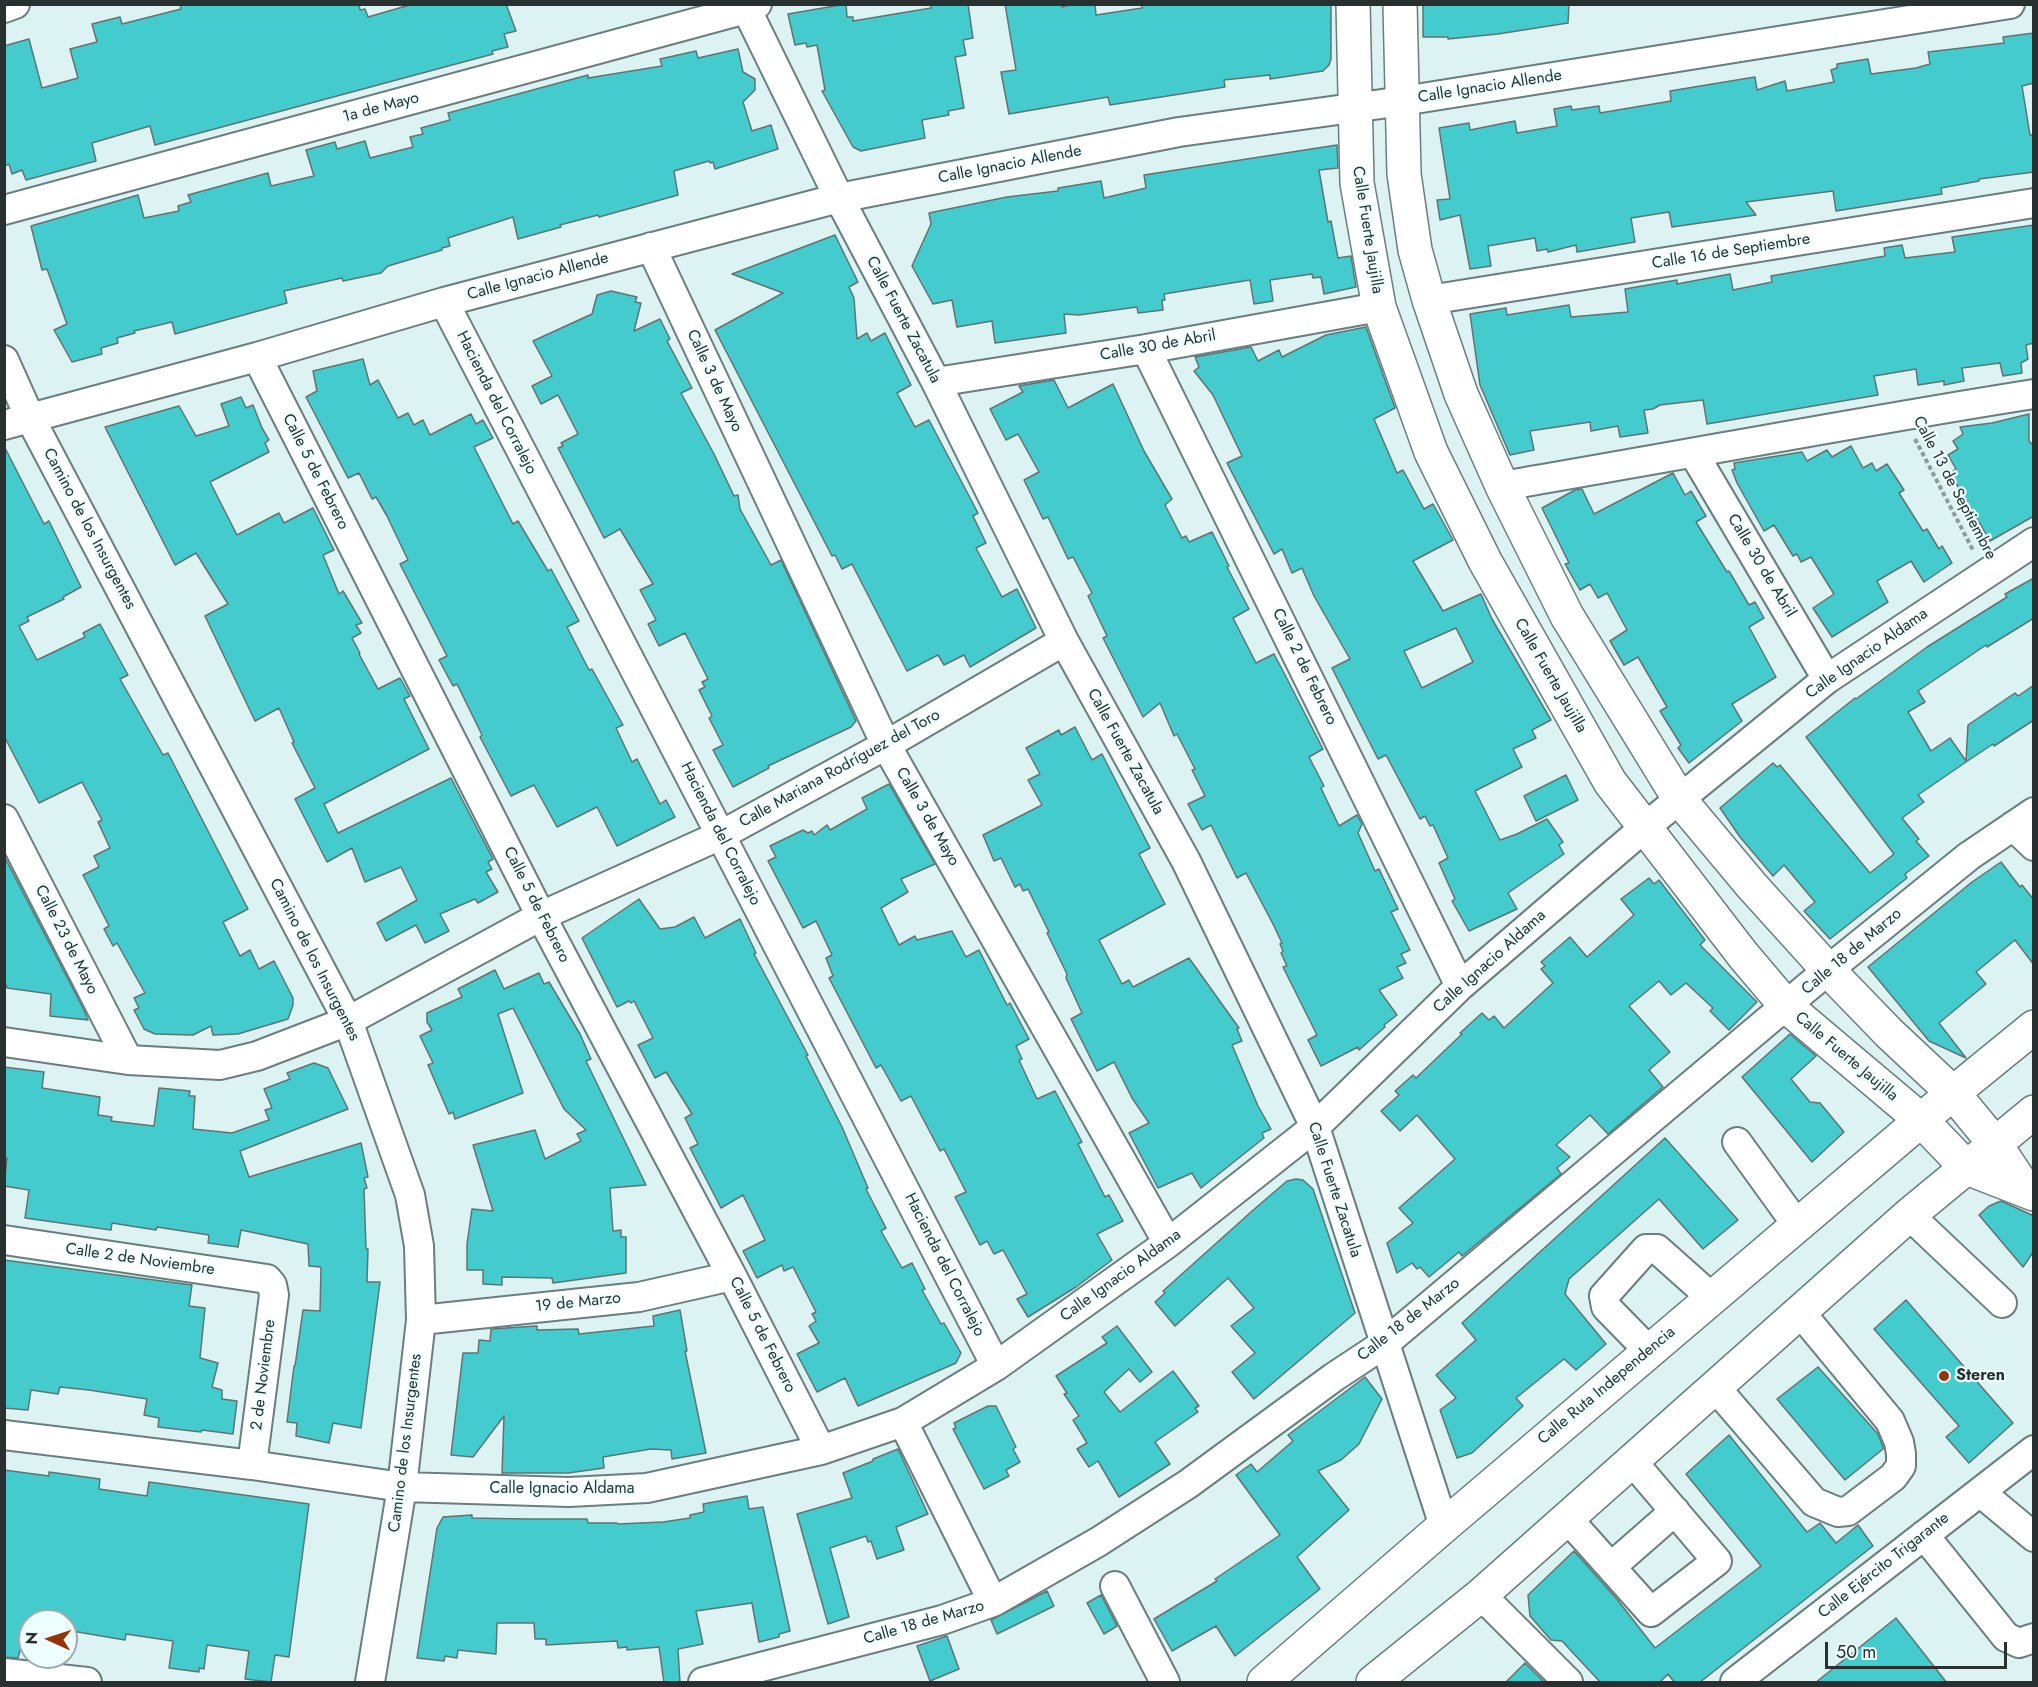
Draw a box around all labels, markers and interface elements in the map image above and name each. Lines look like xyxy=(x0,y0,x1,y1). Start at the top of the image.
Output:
street label: Calle Ignacio Allende xyxy=(1417,66,1563,108)
street label: 1a de Mayo xyxy=(341,89,421,127)
street label: Calle Ignacio Allende xyxy=(937,142,1083,188)
street label: Calle Fuerte Jaujilla xyxy=(1347,165,1387,295)
street label: Calle 16 de Septiembre xyxy=(1651,230,1811,274)
street label: Calle Ignacio Allende xyxy=(465,249,611,305)
street label: Calle Fuerte Zacatula xyxy=(861,253,945,387)
street label: Calle 30 de Abril xyxy=(1099,326,1217,366)
street label: Calle 3 de Mayo xyxy=(682,327,746,435)
street label: Hacienda del Corralejo xyxy=(452,328,540,478)
street label: Calle 5 de Febrero xyxy=(278,411,352,533)
street label: Calle 13 de Septiembre xyxy=(1908,413,2000,563)
street label: Camino de los Insurgentes xyxy=(38,445,140,613)
street label: Calle 30 de Abril xyxy=(1723,511,1799,621)
street label: Calle Ignacio Aldama xyxy=(1802,605,1932,703)
street label: Calle 2 de Febrero xyxy=(1267,606,1341,728)
street label: Calle Fuerte Jaujilla xyxy=(1509,615,1591,737)
street label: Calle Fuerte Zacatula xyxy=(1082,686,1168,818)
street label: Calle Mariana Rodríguez del Toro xyxy=(736,706,944,832)
street label: Hacienda del Corralejo xyxy=(676,759,764,909)
street label: Calle 3 de Mayo xyxy=(891,764,963,870)
street label: Calle 5 de Febrero xyxy=(499,844,573,966)
street label: Camino de los Insurgentes xyxy=(265,876,363,1044)
street label: Calle 23 de Mayo xyxy=(30,882,102,998)
street label: Calle 18 de Marzo xyxy=(1798,905,1906,999)
street label: Calle Ignacio Aldama xyxy=(1430,906,1550,1018)
street label: Calle Fuerte Jaujilla xyxy=(1790,1008,1902,1106)
street label: Calle Fuerte Zacatula xyxy=(1303,1120,1365,1260)
street label: Hacienda del Corralejo xyxy=(900,1190,988,1340)
street label: Calle Ignacio Aldama xyxy=(1057,1226,1185,1326)
street label: Calle 2 de Noviembre xyxy=(64,1240,216,1280)
street label: Calle 5 de Febrero xyxy=(725,1274,799,1396)
street label: Calle 18 de Marzo xyxy=(1354,1274,1464,1366)
street label: 19 de Marzo xyxy=(534,1289,622,1317)
street label: 2 de Noviembre xyxy=(248,1319,280,1431)
street label: Calle Ruta Independencia xyxy=(1534,1323,1680,1449)
street label: Camino de los Insurgentes xyxy=(386,1353,426,1533)
place label: Steren xyxy=(1956,1366,2005,1386)
marker: Steren xyxy=(1937,1369,1951,1383)
street label: Calle Ignacio Aldama xyxy=(490,1479,634,1499)
street label: Calle Ejército Trigarante xyxy=(1815,1509,1953,1623)
street label: Calle 18 de Marzo xyxy=(862,1597,986,1649)
north arrow xyxy=(18,1609,78,1669)
scale bar xyxy=(1828,1630,2010,1668)
text: N xyxy=(20,1631,43,1645)
text: 50 m xyxy=(1836,1639,1876,1665)

